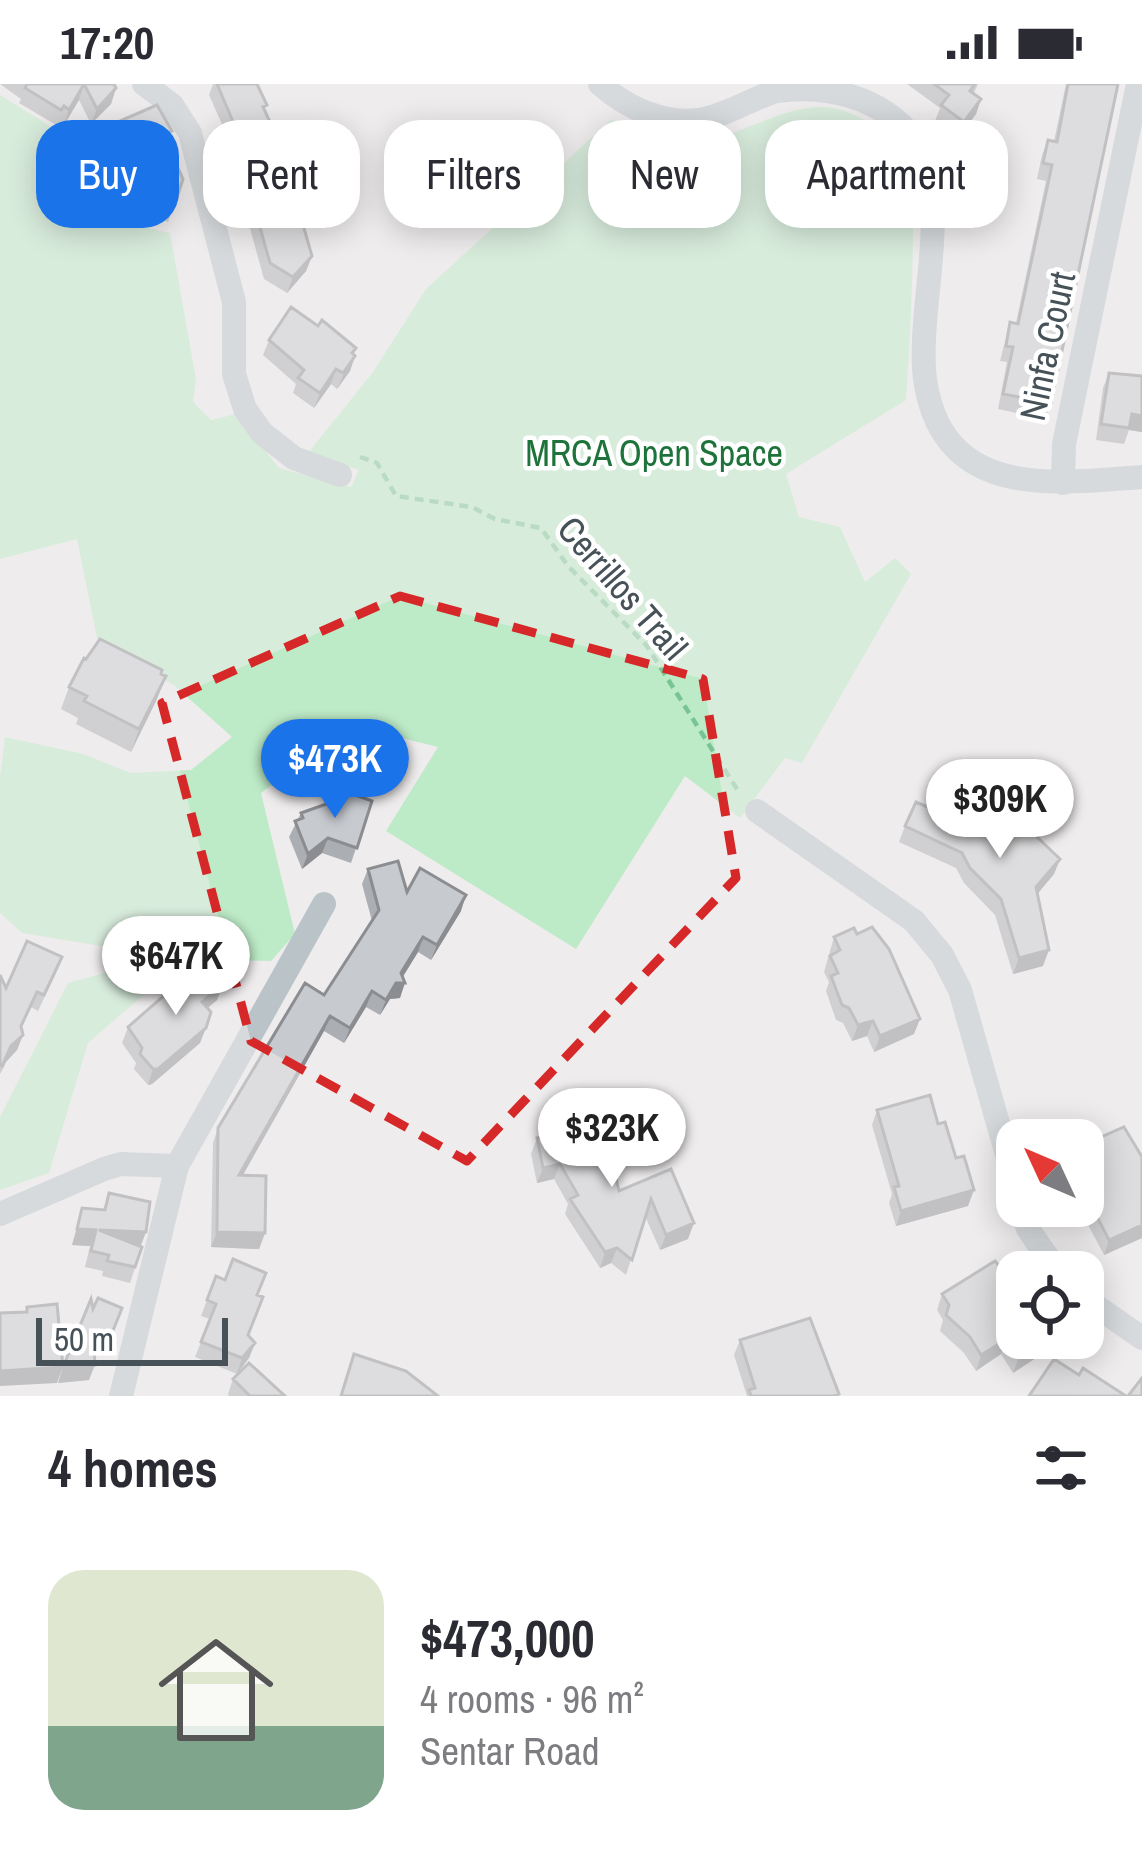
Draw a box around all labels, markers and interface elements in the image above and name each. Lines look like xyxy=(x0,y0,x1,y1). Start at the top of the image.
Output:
text: 17:20 xyxy=(60,12,154,73)
chip: Buy xyxy=(36,120,179,228)
chip: Rent xyxy=(203,120,360,228)
chip: Filters xyxy=(384,120,564,228)
chip: New xyxy=(588,120,741,228)
chip: Apartment xyxy=(765,120,1008,228)
street label: Ninfa Court xyxy=(1008,267,1086,425)
park label: MRCA Open Space xyxy=(525,429,783,477)
street label: Cerrillos Trail xyxy=(547,506,699,670)
pin: $473K xyxy=(251,719,419,821)
text: $473K xyxy=(288,732,382,784)
pin: $309K xyxy=(916,759,1084,861)
text: $309K xyxy=(953,772,1047,824)
pin: $647K xyxy=(92,916,260,1018)
text: $647K xyxy=(129,929,223,981)
pin: $323K xyxy=(528,1088,696,1190)
text: $323K xyxy=(565,1101,659,1153)
north arrow xyxy=(996,1119,1104,1227)
map controls xyxy=(996,1119,1104,1359)
button: locate xyxy=(996,1251,1104,1359)
scale bar xyxy=(36,1312,228,1365)
text: 50 m xyxy=(54,1317,114,1361)
text: 4 homes xyxy=(48,1434,218,1503)
icon: filters xyxy=(1028,1435,1094,1501)
text: $473,000 xyxy=(420,1604,594,1673)
icon: home xyxy=(144,1618,288,1762)
text: 4 rooms · 96 m² xyxy=(420,1673,644,1725)
text: Sentar Road xyxy=(420,1725,600,1777)

